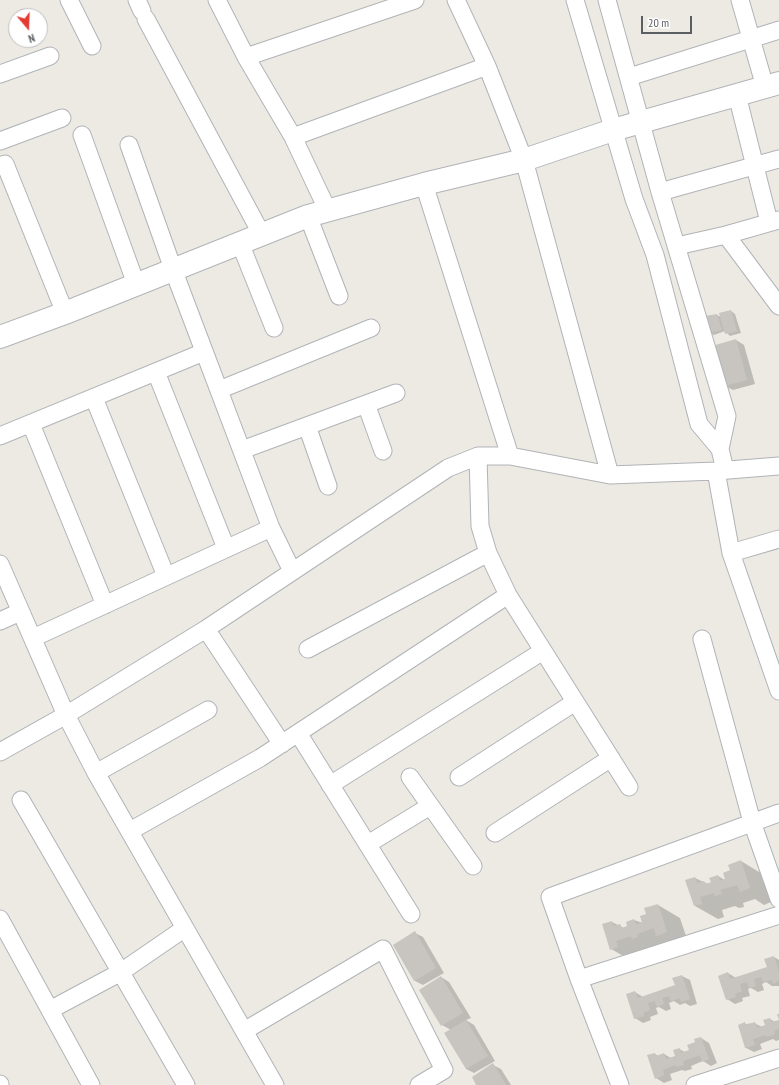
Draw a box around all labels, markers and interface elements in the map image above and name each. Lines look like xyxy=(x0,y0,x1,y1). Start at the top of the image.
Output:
north arrow xyxy=(8,8,48,48)
scale bar xyxy=(643,8,694,34)
text: 20 m xyxy=(648,15,669,30)
text: N xyxy=(26,31,37,46)

